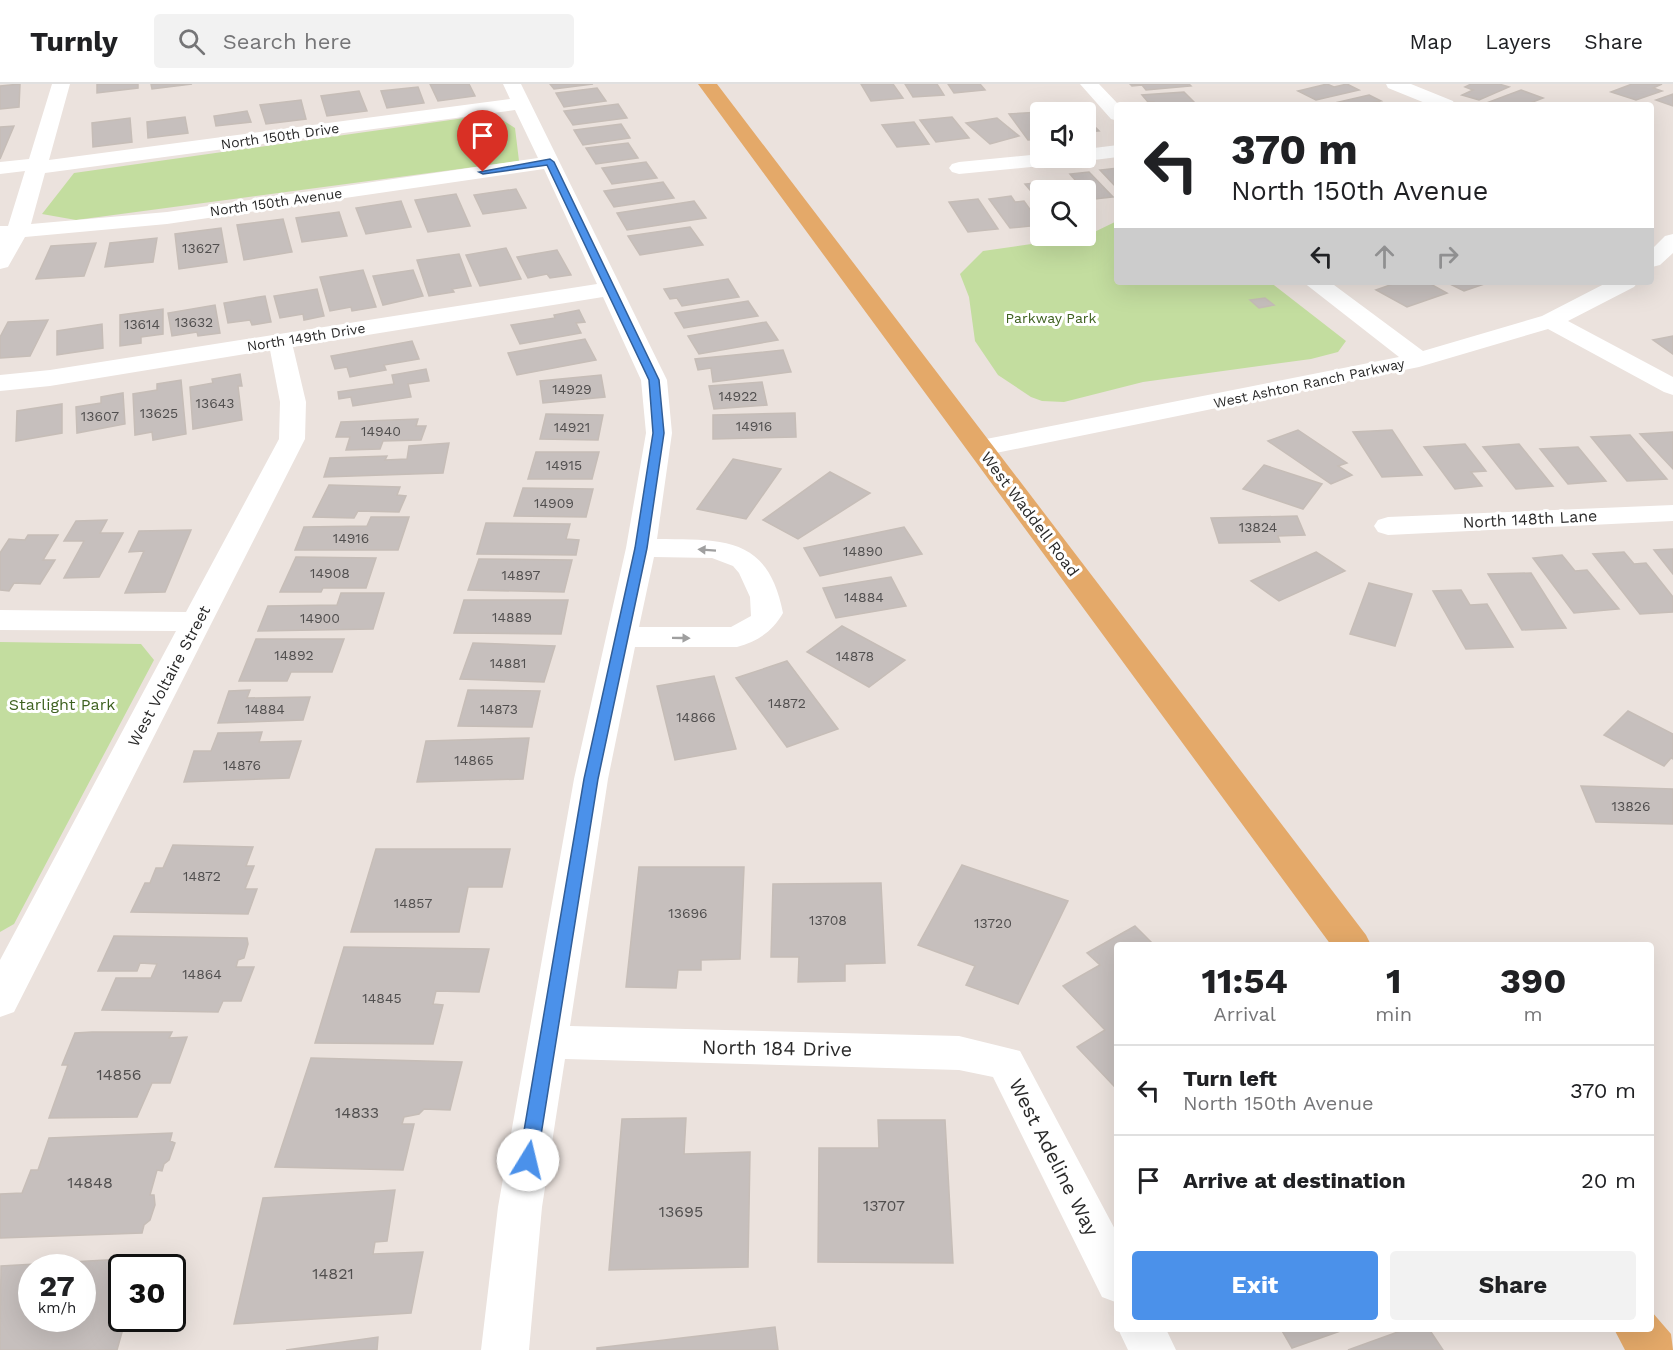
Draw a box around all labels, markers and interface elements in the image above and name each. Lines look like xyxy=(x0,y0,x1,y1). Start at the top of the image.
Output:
search box xyxy=(154,14,574,68)
text: Turnly xyxy=(30,25,118,58)
icon: search xyxy=(175,25,208,58)
text: Search here xyxy=(223,29,352,54)
text: Map xyxy=(1409,29,1452,54)
text: Layers xyxy=(1485,29,1551,54)
text: Share xyxy=(1584,29,1643,54)
map controls xyxy=(1030,102,1096,246)
button: sound xyxy=(1030,102,1096,168)
pin xyxy=(457,110,508,172)
icon: arrive xyxy=(466,119,499,152)
street label: North 150th Drive xyxy=(220,120,340,152)
text: 370 m xyxy=(1231,125,1358,174)
icon: left xyxy=(1132,126,1210,204)
text: North 150th Avenue xyxy=(1231,175,1488,207)
button: search xyxy=(1030,180,1096,246)
street label: North 150th Avenue xyxy=(209,185,343,219)
house number: 13627 xyxy=(182,240,220,256)
icon: left xyxy=(1305,240,1338,273)
icon: ahead xyxy=(1368,240,1401,273)
icon: right xyxy=(1431,240,1464,273)
park label: Parkway Park xyxy=(1006,310,1097,326)
house number: 13632 xyxy=(175,314,213,330)
house number: 13614 xyxy=(124,316,160,332)
street label: North 149th Drive xyxy=(246,320,366,354)
street label: West Ashton Ranch Parkway xyxy=(1212,355,1407,411)
house number: 14929 xyxy=(552,381,592,397)
house number: 14922 xyxy=(719,388,757,404)
house number: 13643 xyxy=(196,395,234,411)
house number: 13625 xyxy=(140,405,178,421)
house number: 13607 xyxy=(81,408,119,424)
house number: 14916 xyxy=(736,418,772,434)
house number: 14921 xyxy=(554,419,590,435)
house number: 14940 xyxy=(361,423,401,439)
street label: West Waddell Road xyxy=(977,448,1083,580)
house number: 14915 xyxy=(546,457,582,473)
house number: 14909 xyxy=(534,495,574,511)
street label: North 148th Lane xyxy=(1462,506,1598,532)
house number: 13824 xyxy=(1239,519,1277,535)
house number: 14916 xyxy=(333,530,369,546)
house number: 14890 xyxy=(843,543,883,559)
one-way arrow xyxy=(697,545,716,554)
house number: 14908 xyxy=(310,565,350,581)
house number: 14897 xyxy=(502,567,541,583)
house number: 14884 xyxy=(844,589,884,605)
street label: West Voltaire Street xyxy=(124,602,214,750)
house number: 14889 xyxy=(492,609,532,625)
house number: 14900 xyxy=(300,610,340,626)
one-way arrow xyxy=(671,633,690,643)
house number: 14892 xyxy=(274,647,314,663)
house number: 14878 xyxy=(836,648,874,664)
house number: 14881 xyxy=(490,655,526,671)
park label: Starlight Park xyxy=(9,695,115,714)
house number: 14872 xyxy=(768,695,806,711)
house number: 14884 xyxy=(245,701,285,717)
house number: 14873 xyxy=(480,701,518,717)
house number: 14866 xyxy=(676,709,716,725)
house number: 14865 xyxy=(454,752,494,768)
house number: 14876 xyxy=(223,757,261,773)
house number: 13826 xyxy=(1612,798,1650,814)
house number: 14872 xyxy=(183,868,221,884)
house number: 14857 xyxy=(394,895,432,911)
house number: 13696 xyxy=(668,905,708,921)
house number: 13708 xyxy=(809,912,847,928)
house number: 13720 xyxy=(974,915,1012,931)
text: 11:54 xyxy=(1202,960,1288,1002)
text: 1 xyxy=(1386,960,1401,1002)
text: 390 xyxy=(1500,960,1566,1002)
house number: 14864 xyxy=(182,966,222,982)
house number: 14845 xyxy=(362,990,402,1006)
text: Arrival xyxy=(1213,1002,1276,1026)
text: min xyxy=(1375,1002,1412,1026)
text: m xyxy=(1523,1002,1543,1026)
street label: North 184 Drive xyxy=(702,1035,852,1061)
house number: 14856 xyxy=(97,1065,141,1084)
text: Turn left xyxy=(1183,1066,1277,1091)
street label: West Adeline Way xyxy=(1004,1074,1104,1240)
icon: left xyxy=(1132,1074,1165,1107)
text: 370 m xyxy=(1570,1078,1636,1103)
text: North 150th Avenue xyxy=(1183,1091,1374,1115)
house number: 14833 xyxy=(335,1103,379,1122)
position arrow xyxy=(496,1128,560,1192)
icon: arrive xyxy=(1132,1164,1165,1197)
text: Arrive at destination xyxy=(1183,1168,1406,1193)
text: 20 m xyxy=(1581,1168,1636,1193)
house number: 14848 xyxy=(67,1173,113,1192)
house number: 13707 xyxy=(863,1196,905,1215)
house number: 13695 xyxy=(659,1202,703,1221)
button: Exit xyxy=(1132,1251,1378,1320)
button: Share xyxy=(1390,1251,1636,1320)
speed limit sign: 30 xyxy=(108,1254,186,1332)
house number: 14821 xyxy=(312,1264,354,1283)
text: 27 xyxy=(39,1268,75,1303)
text: km/h xyxy=(38,1299,76,1317)

